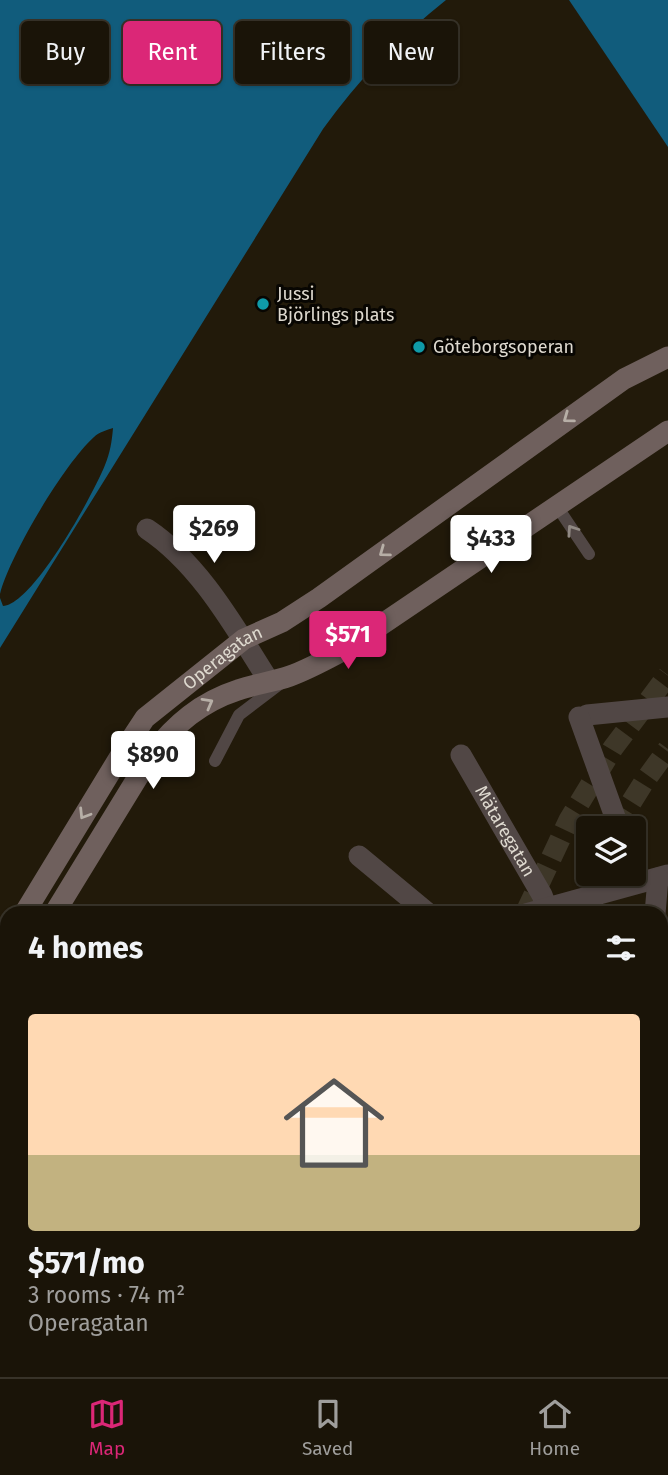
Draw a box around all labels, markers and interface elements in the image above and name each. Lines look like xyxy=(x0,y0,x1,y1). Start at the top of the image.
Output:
chip: Buy xyxy=(21,21,109,84)
chip: Rent xyxy=(123,21,221,84)
chip: Filters xyxy=(235,21,350,84)
chip: New xyxy=(364,21,458,84)
place label: Jussi Björlings plats xyxy=(277,283,394,326)
marker: Jussi Björlings plats xyxy=(255,296,271,312)
place label: Göteborgsoperan xyxy=(433,336,574,358)
marker: Göteborgsoperan xyxy=(411,339,427,355)
one-way arrow xyxy=(563,410,576,423)
pin: $269 xyxy=(173,505,255,565)
text: $269 xyxy=(189,514,239,542)
pin: $433 xyxy=(450,516,532,575)
text: $433 xyxy=(466,524,516,552)
one-way arrow xyxy=(568,524,581,537)
one-way arrow xyxy=(379,544,392,556)
pin: $571 xyxy=(307,612,389,671)
text: $571 xyxy=(325,620,371,648)
street label: Operagatan xyxy=(178,621,266,695)
one-way arrow xyxy=(201,698,214,711)
pin: $890 xyxy=(112,732,194,791)
text: $890 xyxy=(127,740,179,768)
street label: Mätaregatan xyxy=(470,782,540,881)
one-way arrow xyxy=(79,806,92,819)
map controls xyxy=(576,816,646,886)
button: layers xyxy=(576,816,646,886)
icon: filters xyxy=(602,929,640,967)
text: 4 homes xyxy=(28,930,143,966)
icon: home xyxy=(271,1060,397,1186)
text: $571/mo xyxy=(28,1245,145,1281)
text: 3 rooms · 74 m² xyxy=(28,1281,185,1309)
text: Operagatan xyxy=(28,1309,149,1337)
tab: Map xyxy=(88,1395,126,1460)
tab: Saved xyxy=(302,1395,353,1460)
tab: Home xyxy=(529,1395,580,1460)

